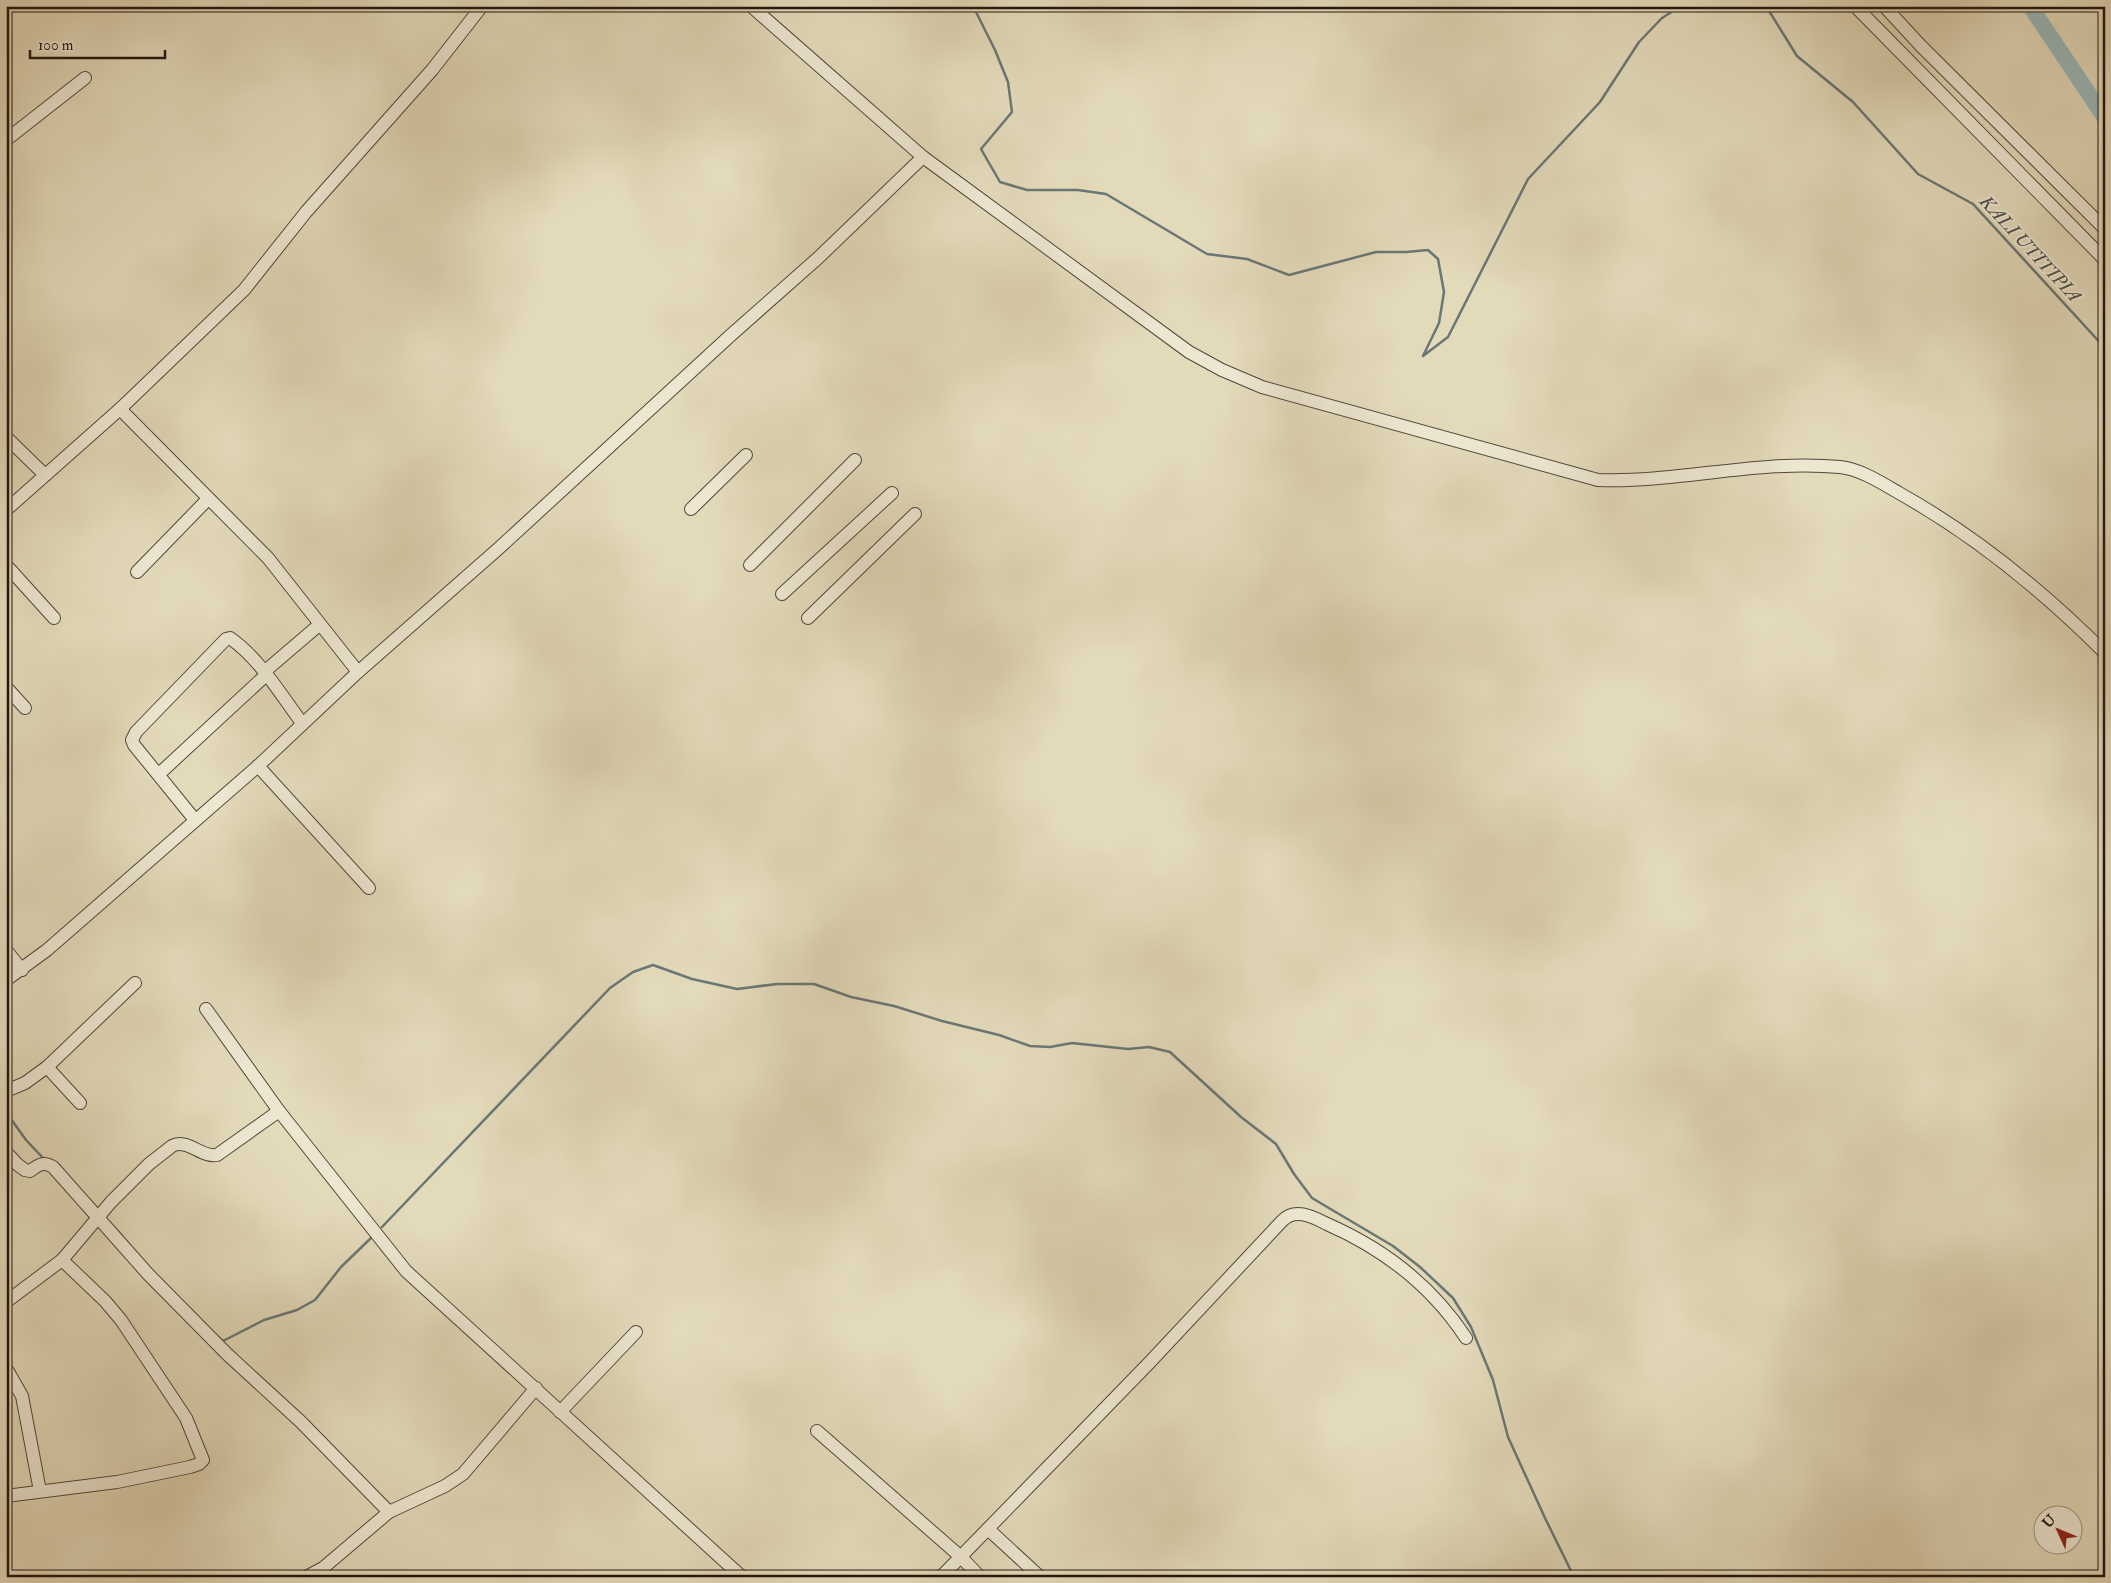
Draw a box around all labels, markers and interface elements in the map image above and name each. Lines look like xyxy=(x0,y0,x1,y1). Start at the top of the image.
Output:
scale bar xyxy=(30,28,165,60)
text: 100 m xyxy=(38,36,74,55)
water label: KALI UTITIPIA xyxy=(1974,190,2086,308)
north arrow xyxy=(2034,1506,2084,1556)
text: U xyxy=(2039,1511,2059,1531)

